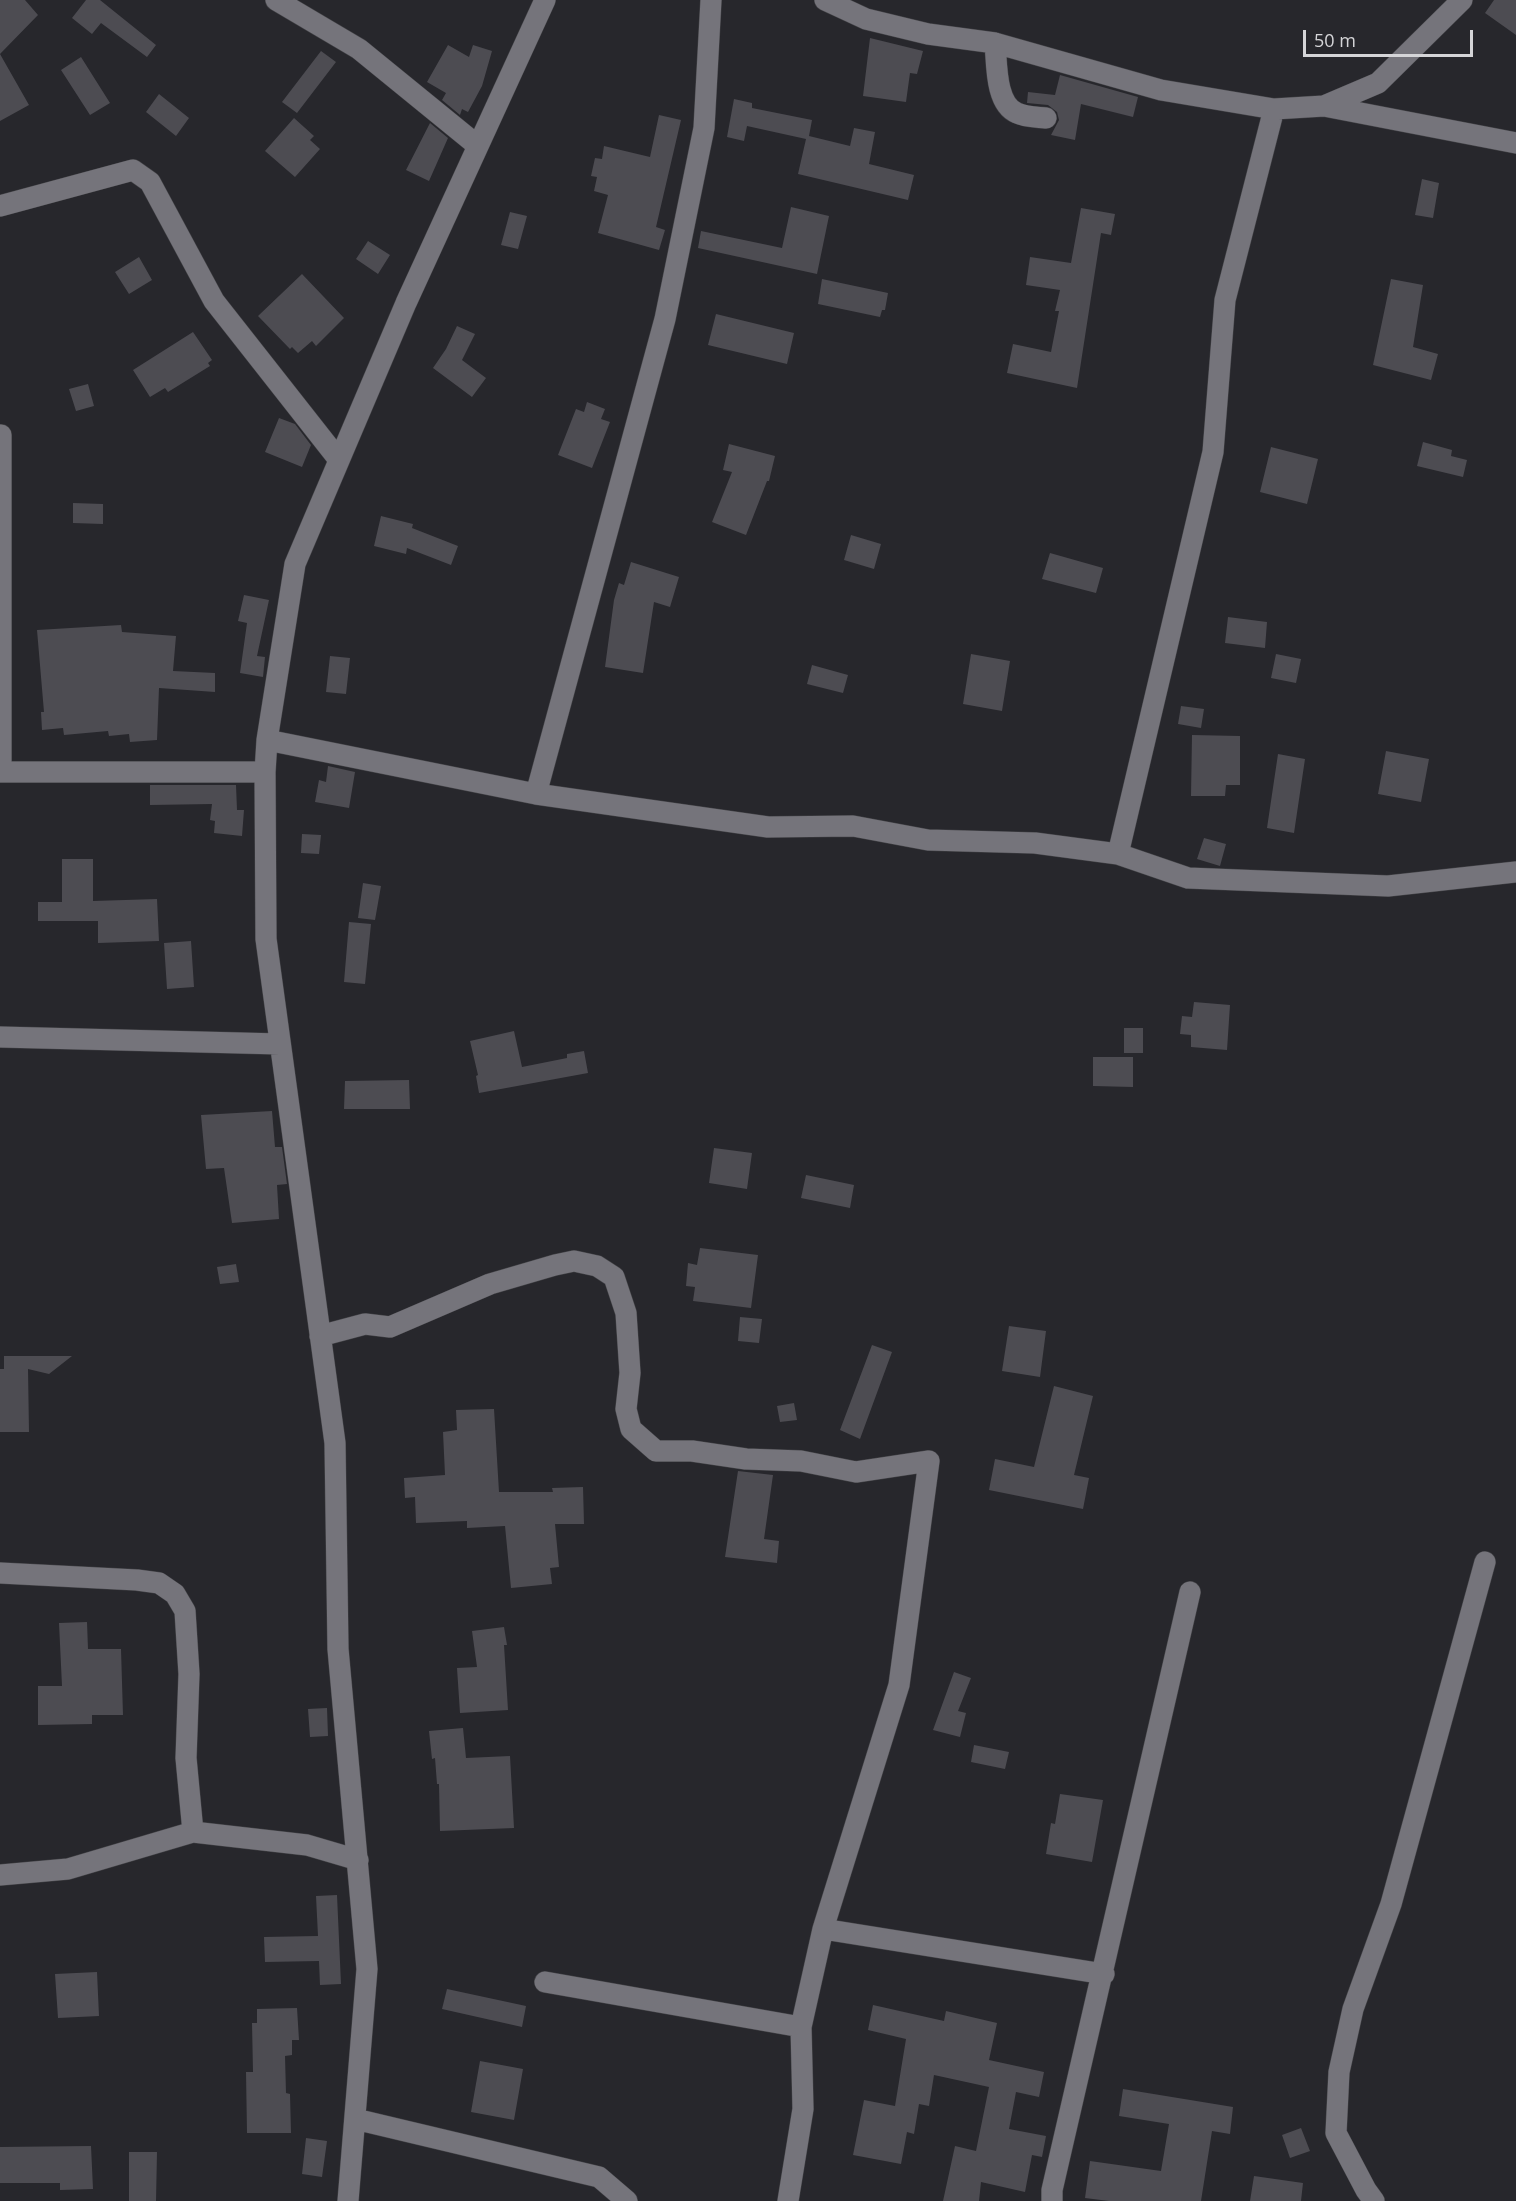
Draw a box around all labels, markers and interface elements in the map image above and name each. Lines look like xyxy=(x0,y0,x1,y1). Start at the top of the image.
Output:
scale bar xyxy=(1306,18,1476,56)
text: 50 m xyxy=(1314,28,1356,52)

